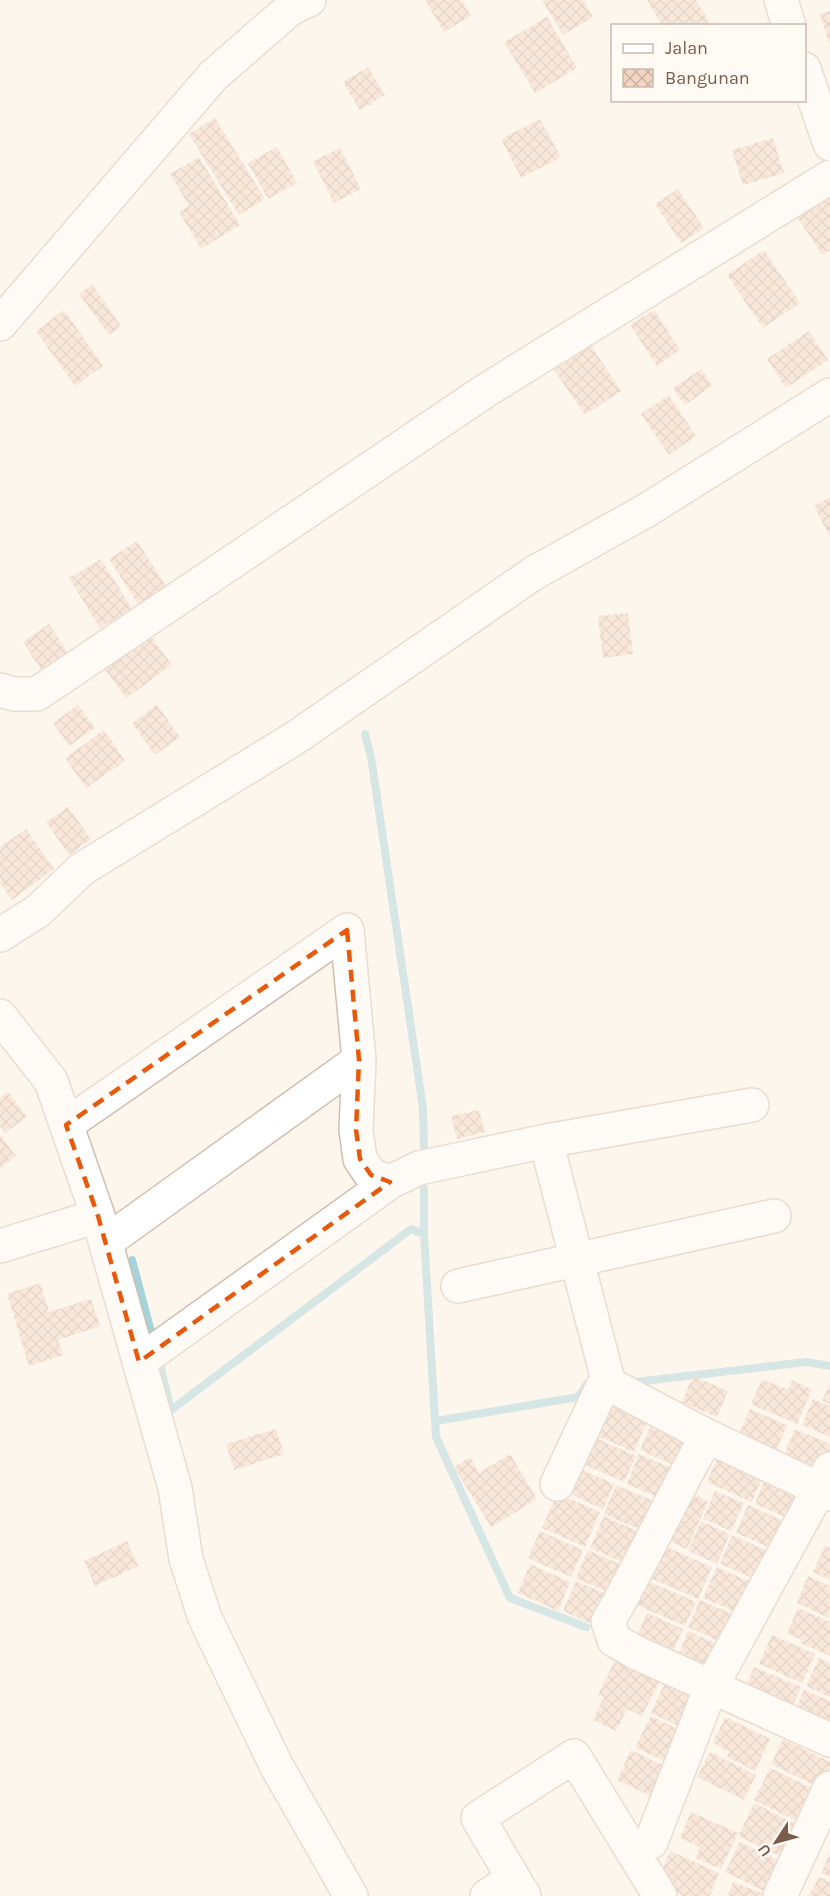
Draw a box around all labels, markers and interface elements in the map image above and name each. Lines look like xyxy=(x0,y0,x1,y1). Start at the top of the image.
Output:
legend xyxy=(611,24,806,102)
text: Jalan xyxy=(665,37,708,59)
text: Bangunan xyxy=(665,67,750,89)
north arrow xyxy=(746,1812,806,1872)
text: U xyxy=(753,1840,775,1861)

